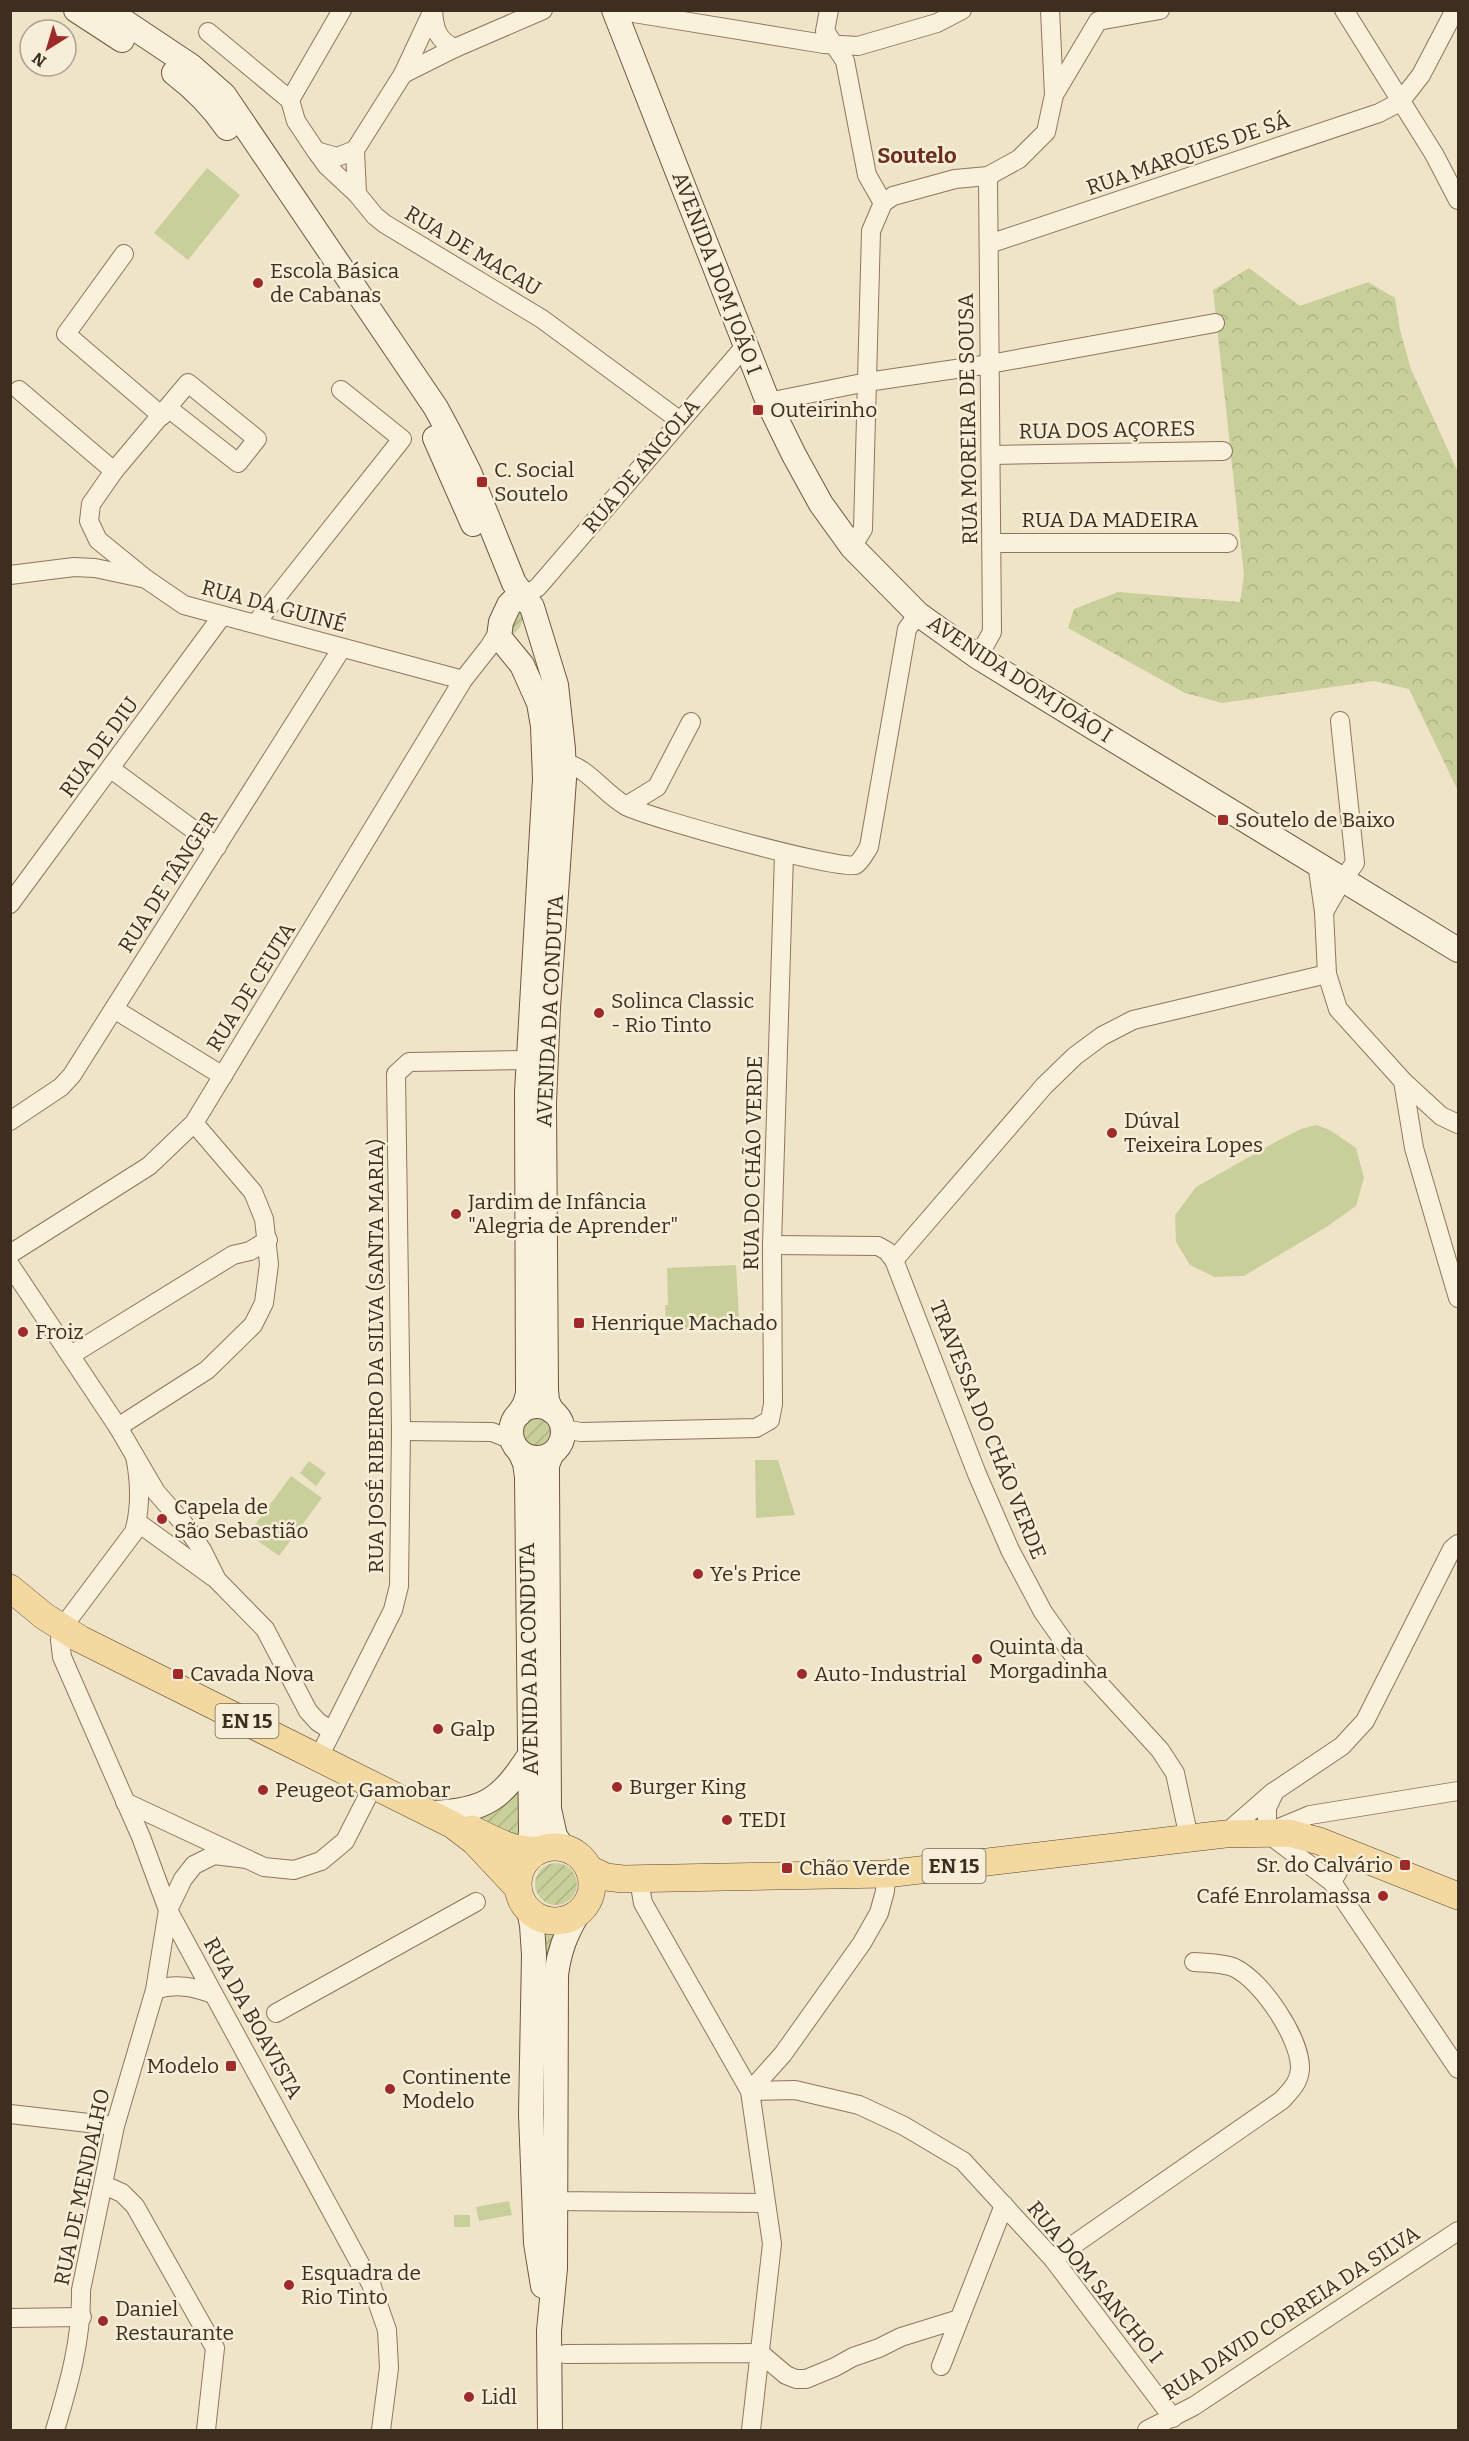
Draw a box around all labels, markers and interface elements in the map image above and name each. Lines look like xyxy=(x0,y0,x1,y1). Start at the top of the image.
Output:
north arrow xyxy=(18,18,78,78)
text: N xyxy=(29,48,50,71)
street label: RUA MARQUES DE SÁ xyxy=(1083,107,1293,201)
district label: Soutelo xyxy=(877,142,957,169)
street label: AVENIDA DOM JOÃO I xyxy=(666,168,768,378)
street label: RUA DE MACAU xyxy=(400,200,546,302)
place label: Escola Básica de Cabanas xyxy=(270,258,400,308)
marker: Escola Básica de Cabanas xyxy=(251,276,265,290)
street label: RUA MOREIRA DE SOUSA xyxy=(953,293,983,545)
street label: RUA DE ANGOLA xyxy=(577,393,705,539)
place label: Outeirinho xyxy=(770,397,877,423)
marker: Outeirinho xyxy=(751,403,765,417)
street label: RUA DOS AÇORES xyxy=(1018,415,1196,445)
place label: C. Social Soutelo xyxy=(494,457,574,507)
marker: C. Social Soutelo xyxy=(475,475,489,489)
street label: RUA DA MADEIRA xyxy=(1021,507,1199,533)
street label: RUA DA GUINÉ xyxy=(199,574,349,638)
street label: AVENIDA DOM JOÃO I xyxy=(923,610,1117,748)
street label: RUA DE DIU xyxy=(54,692,144,802)
street label: RUA DE TÂNGER xyxy=(113,806,223,958)
place label: Soutelo de Baixo xyxy=(1235,807,1395,833)
marker: Soutelo de Baixo xyxy=(1216,813,1230,827)
street label: AVENIDA DA CONDUTA xyxy=(531,894,569,1128)
street label: RUA DE CEUTA xyxy=(201,918,301,1056)
place label: Solinca Classic - Rio Tinto xyxy=(611,988,755,1038)
marker: Solinca Classic - Rio Tinto xyxy=(592,1006,606,1020)
street label: RUA DO CHÃO VERDE xyxy=(738,1055,768,1271)
place label: Dúval Teixeira Lopes xyxy=(1124,1108,1263,1158)
marker: Dúval Teixeira Lopes xyxy=(1105,1126,1119,1140)
street label: RUA JOSÉ RIBEIRO DA SILVA (SANTA MARIA) xyxy=(363,1139,389,1573)
place label: Jardim de Infância "Alegria de Aprender" xyxy=(467,1189,678,1239)
marker: Jardim de Infância "Alegria de Aprender" xyxy=(449,1207,463,1221)
street label: TRAVESSA DO CHÃO VERDE xyxy=(924,1297,1052,1563)
place label: Henrique Machado xyxy=(591,1310,778,1336)
marker: Henrique Machado xyxy=(572,1316,586,1330)
place label: Froiz xyxy=(35,1319,84,1345)
marker: Froiz xyxy=(16,1325,30,1339)
place label: Capela de São Sebastião xyxy=(174,1494,309,1544)
marker: Capela de São Sebastião xyxy=(155,1512,169,1526)
street label: AVENIDA DA CONDUTA xyxy=(514,1542,544,1776)
place label: Ye's Price xyxy=(710,1561,801,1587)
marker: Ye's Price xyxy=(691,1567,705,1581)
place label: Quinta da Morgadinha xyxy=(989,1634,1108,1684)
marker: Quinta da Morgadinha xyxy=(970,1652,984,1666)
place label: Cavada Nova xyxy=(190,1661,315,1687)
place label: Auto-Industrial xyxy=(814,1661,967,1687)
marker: Cavada Nova xyxy=(171,1667,185,1681)
marker: Auto-Industrial xyxy=(795,1667,809,1681)
road number: EN 15 xyxy=(216,1704,278,1738)
place label: Galp xyxy=(450,1716,495,1742)
marker: Galp xyxy=(431,1722,445,1736)
place label: Burger King xyxy=(629,1774,747,1800)
place label: Peugeot Gamobar xyxy=(275,1777,450,1803)
marker: Burger King xyxy=(610,1780,624,1794)
marker: Peugeot Gamobar xyxy=(256,1783,270,1797)
place label: TEDI xyxy=(739,1807,786,1833)
marker: TEDI xyxy=(720,1813,734,1827)
road number: EN 15 xyxy=(922,1849,986,1883)
place label: Sr. do Calvário xyxy=(1256,1852,1393,1878)
place label: Chão Verde xyxy=(799,1855,910,1881)
marker: Sr. do Calvário xyxy=(1398,1858,1412,1872)
marker: Chão Verde xyxy=(780,1861,794,1875)
place label: Café Enrolamassa xyxy=(1196,1883,1372,1909)
marker: Café Enrolamassa xyxy=(1376,1889,1390,1903)
street label: RUA DA BOAVISTA xyxy=(198,1933,308,2103)
place label: Modelo xyxy=(147,2053,219,2079)
marker: Modelo xyxy=(224,2059,238,2073)
place label: Continente Modelo xyxy=(402,2064,511,2114)
marker: Continente Modelo xyxy=(383,2082,397,2096)
street label: RUA DE MENDALHO xyxy=(48,2086,116,2288)
street label: RUA DOM SANCHO I xyxy=(1022,2196,1168,2368)
street label: RUA DAVID CORREIA DA SILVA xyxy=(1158,2220,1425,2406)
place label: Esquadra de Rio Tinto xyxy=(301,2260,421,2310)
marker: Esquadra de Rio Tinto xyxy=(282,2278,296,2292)
place label: Daniel Restaurante xyxy=(115,2296,234,2346)
marker: Daniel Restaurante xyxy=(96,2314,110,2328)
place label: Lidl xyxy=(481,2384,517,2410)
marker: Lidl xyxy=(462,2390,476,2404)

